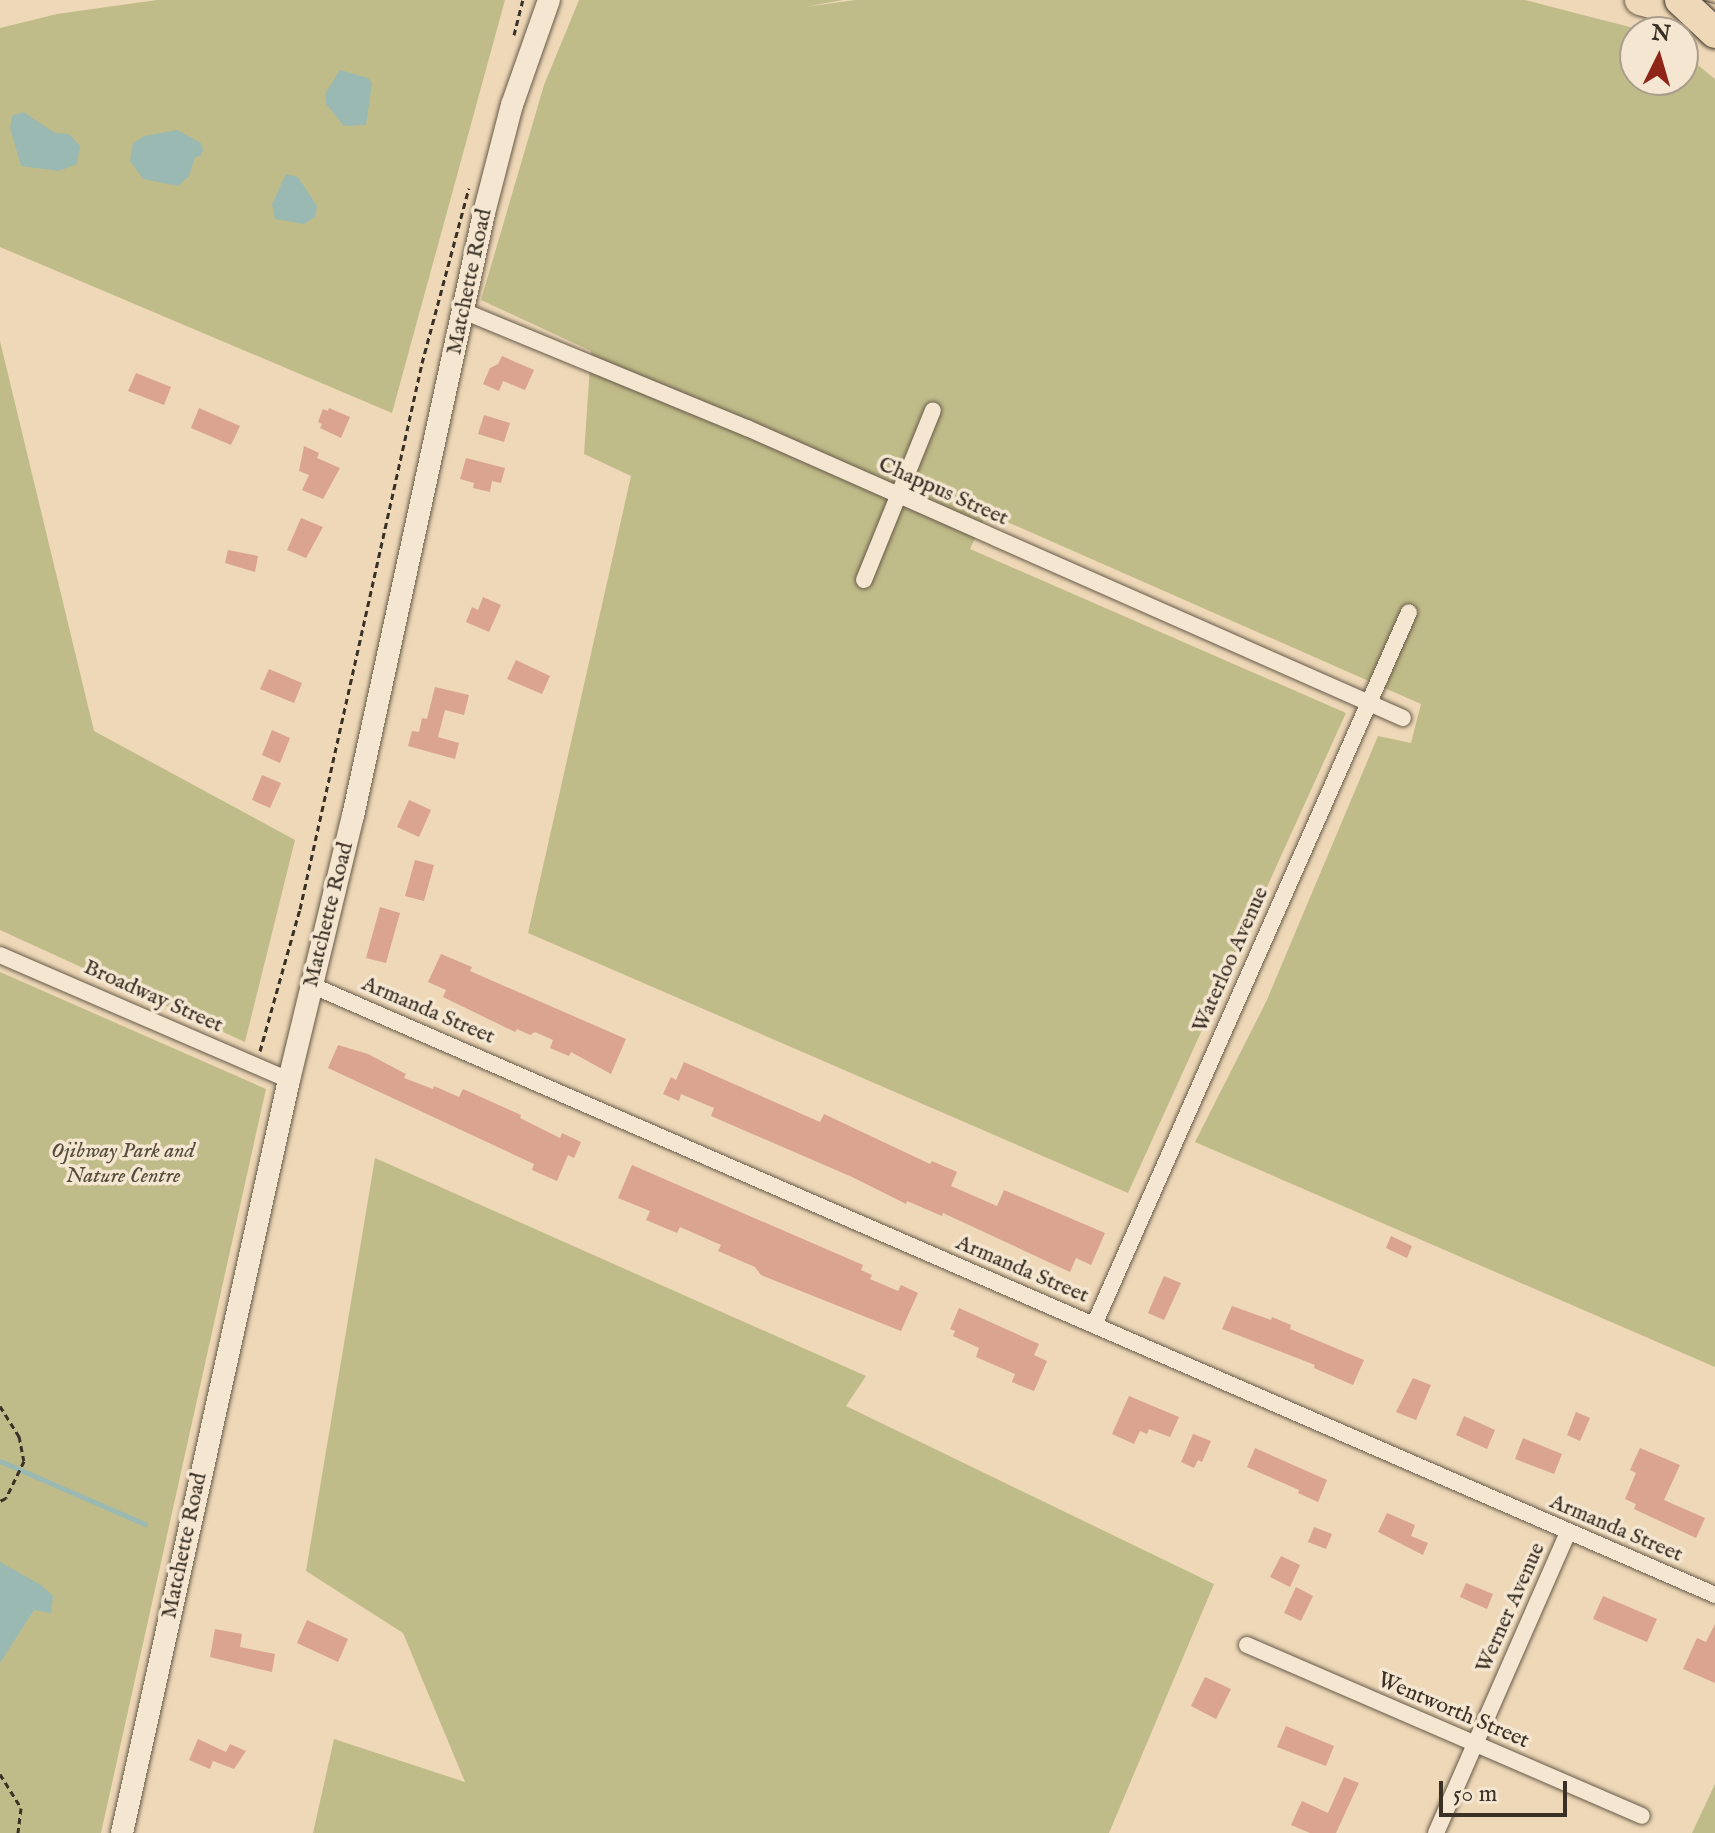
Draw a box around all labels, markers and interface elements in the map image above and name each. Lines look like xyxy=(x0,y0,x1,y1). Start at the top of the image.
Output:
north arrow xyxy=(1619,16,1699,96)
text: N xyxy=(1650,19,1672,49)
street label: Matchette Road xyxy=(442,207,498,357)
street label: Chappus Street xyxy=(874,452,1012,532)
street label: Matchette Road xyxy=(298,840,360,990)
street label: Waterloo Avenue xyxy=(1187,883,1275,1037)
street label: Broadway Street xyxy=(79,955,227,1039)
street label: Armanda Street xyxy=(358,971,498,1051)
park label: Ojibway Park and Nature Centre xyxy=(51,1138,195,1190)
street label: Armanda Street xyxy=(952,1230,1092,1310)
street label: Matchette Road xyxy=(157,1471,213,1621)
street label: Armanda Street xyxy=(1546,1489,1686,1569)
street label: Werner Avenue xyxy=(1470,1539,1552,1677)
street label: Wentworth Street xyxy=(1373,1667,1533,1755)
scale bar xyxy=(1443,1765,1571,1815)
text: 50 m xyxy=(1453,1779,1497,1810)

